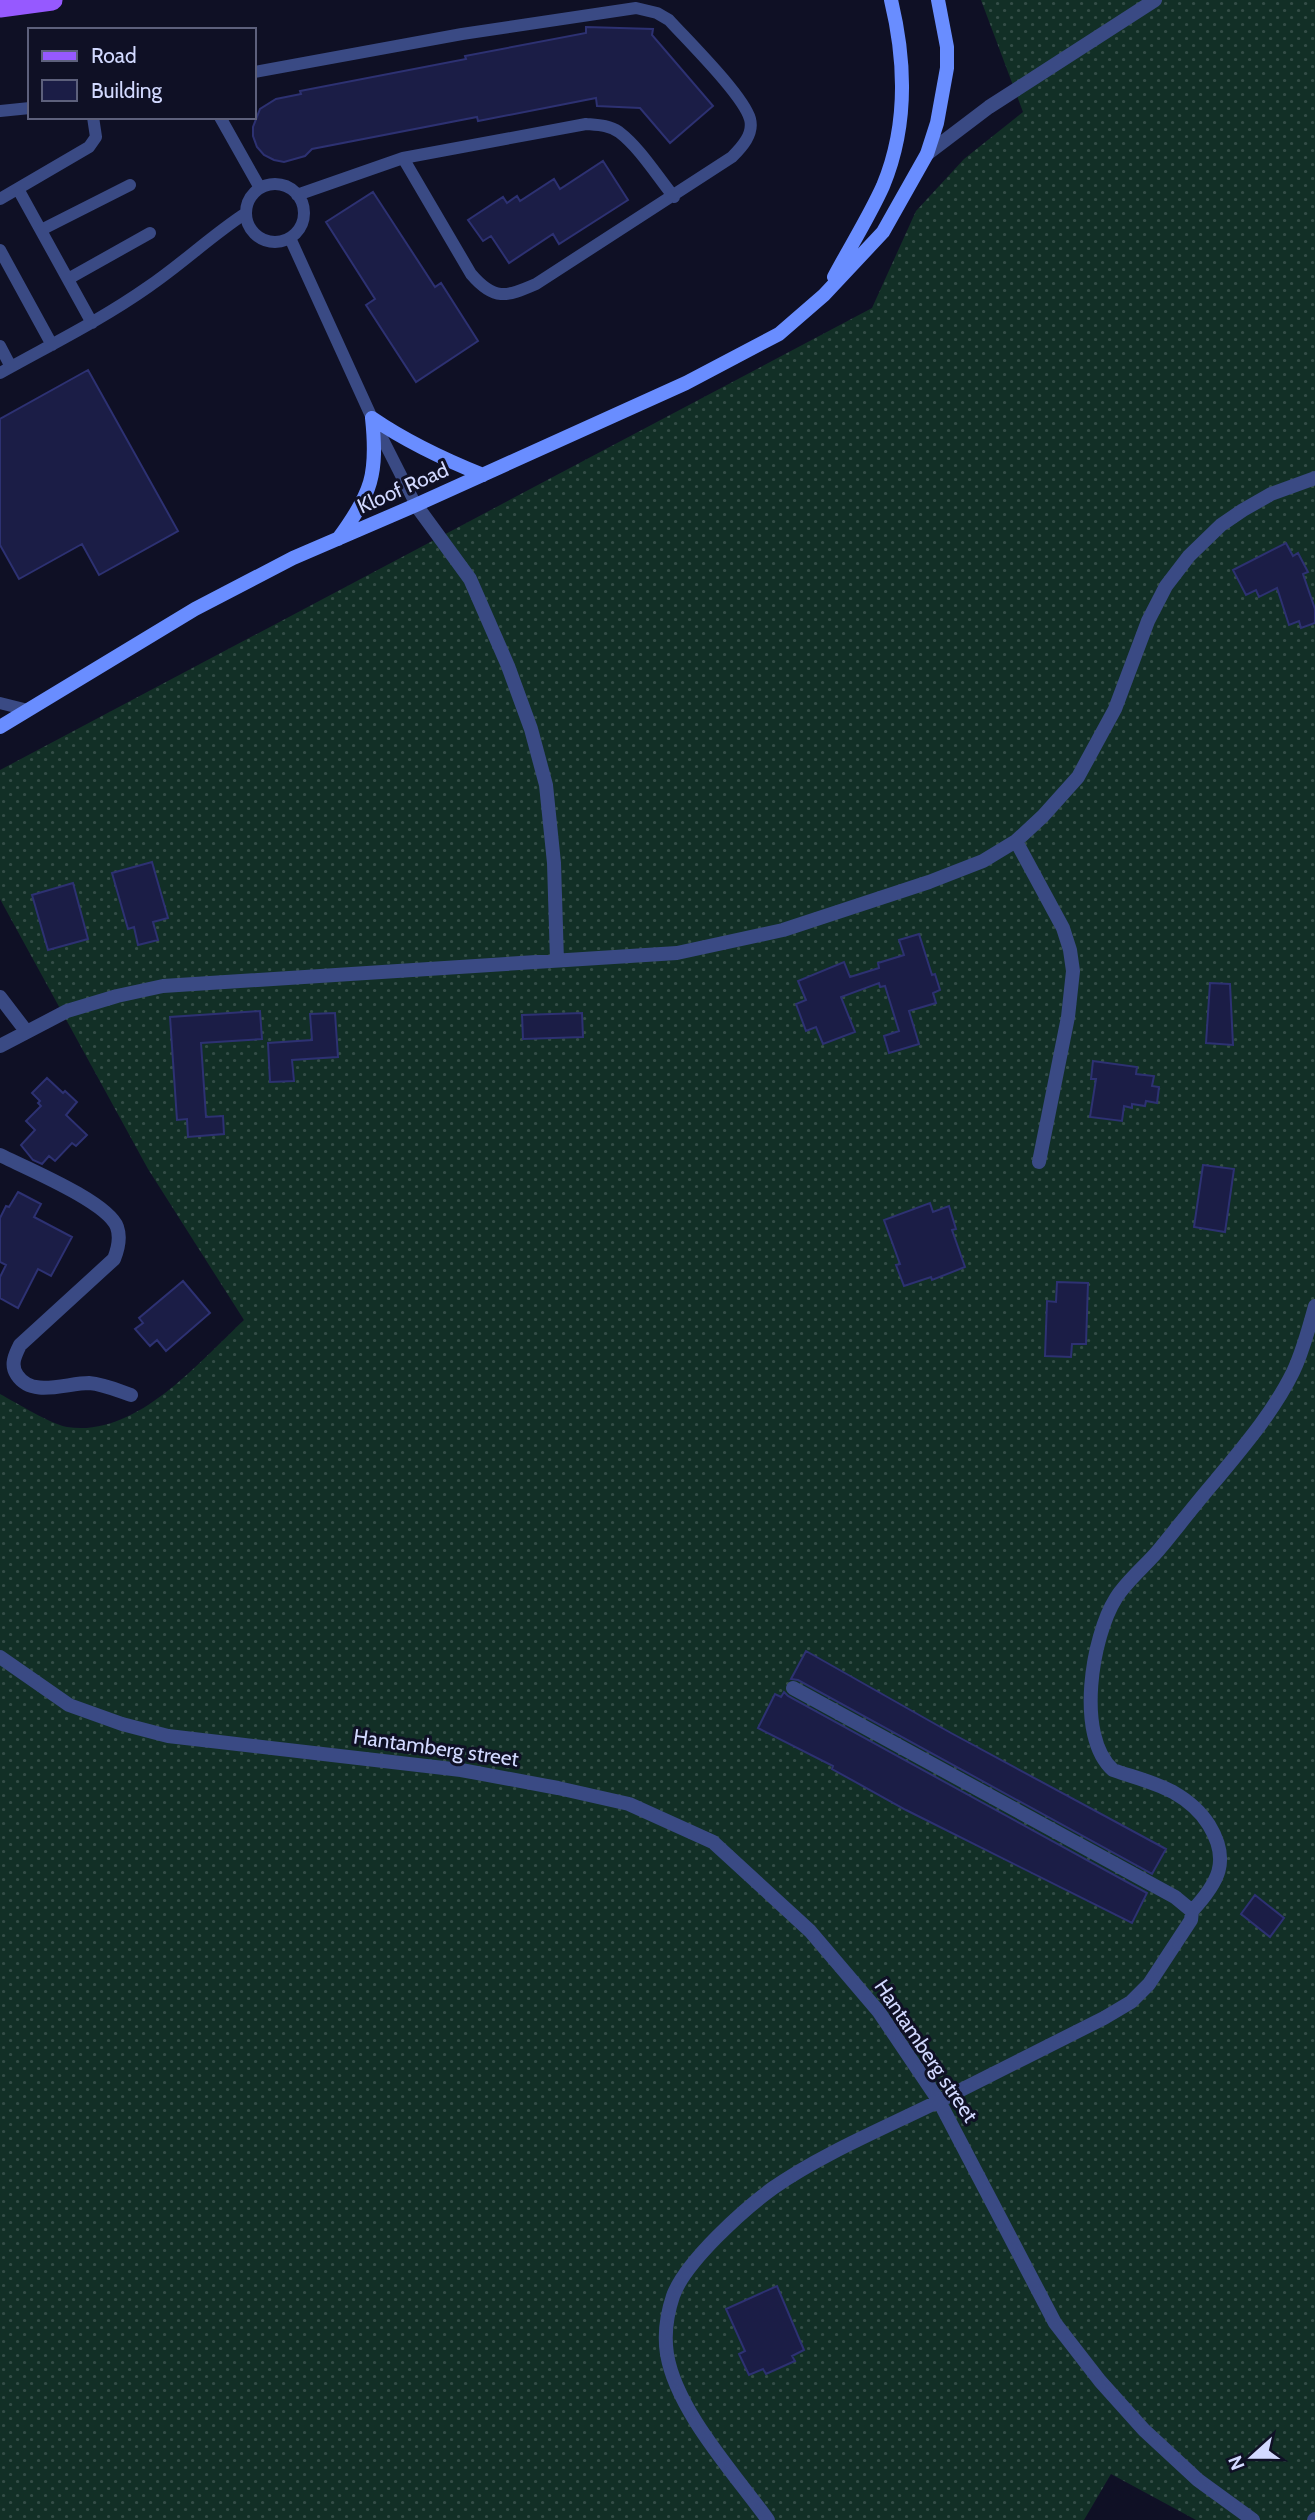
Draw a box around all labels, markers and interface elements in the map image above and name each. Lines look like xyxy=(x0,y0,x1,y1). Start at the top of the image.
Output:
legend xyxy=(28,28,256,119)
text: Road xyxy=(91,43,137,68)
text: Building xyxy=(91,78,163,103)
street label: Kloof Road xyxy=(353,456,452,519)
street label: Hantamberg street xyxy=(352,1724,520,1771)
street label: Hantamberg street xyxy=(869,1975,983,2127)
north arrow xyxy=(1217,2422,1287,2492)
text: N xyxy=(1223,2453,1250,2473)

